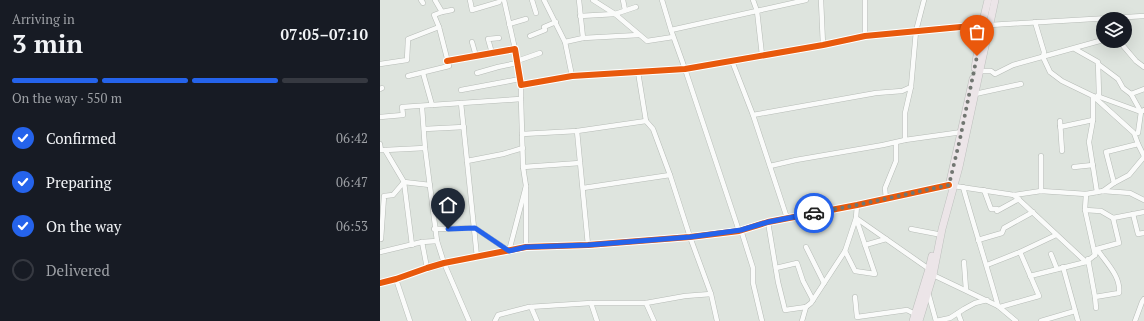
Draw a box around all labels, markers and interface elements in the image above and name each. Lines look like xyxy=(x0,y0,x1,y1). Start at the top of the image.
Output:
text: Arriving in xyxy=(12,10,75,28)
map controls xyxy=(1096,12,1132,48)
button: layers xyxy=(1096,12,1132,48)
pin xyxy=(960,15,994,56)
icon: bag xyxy=(966,21,988,43)
text: 07:05–07:10 xyxy=(281,24,368,44)
text: 3 min xyxy=(12,26,83,60)
text: On the way · 550 m xyxy=(12,89,122,107)
icon: check xyxy=(12,127,34,149)
text: Confirmed xyxy=(46,128,116,148)
text: 06:42 xyxy=(336,129,368,147)
icon: check xyxy=(12,171,34,193)
text: Preparing xyxy=(46,172,111,192)
text: 06:47 xyxy=(336,173,368,191)
pin xyxy=(431,188,465,229)
courier xyxy=(794,193,834,233)
icon: home xyxy=(437,194,459,216)
icon: car xyxy=(803,202,825,224)
icon: check xyxy=(12,215,34,237)
text: On the way xyxy=(46,216,121,236)
text: 06:53 xyxy=(336,217,368,235)
text: Delivered xyxy=(46,260,110,280)

